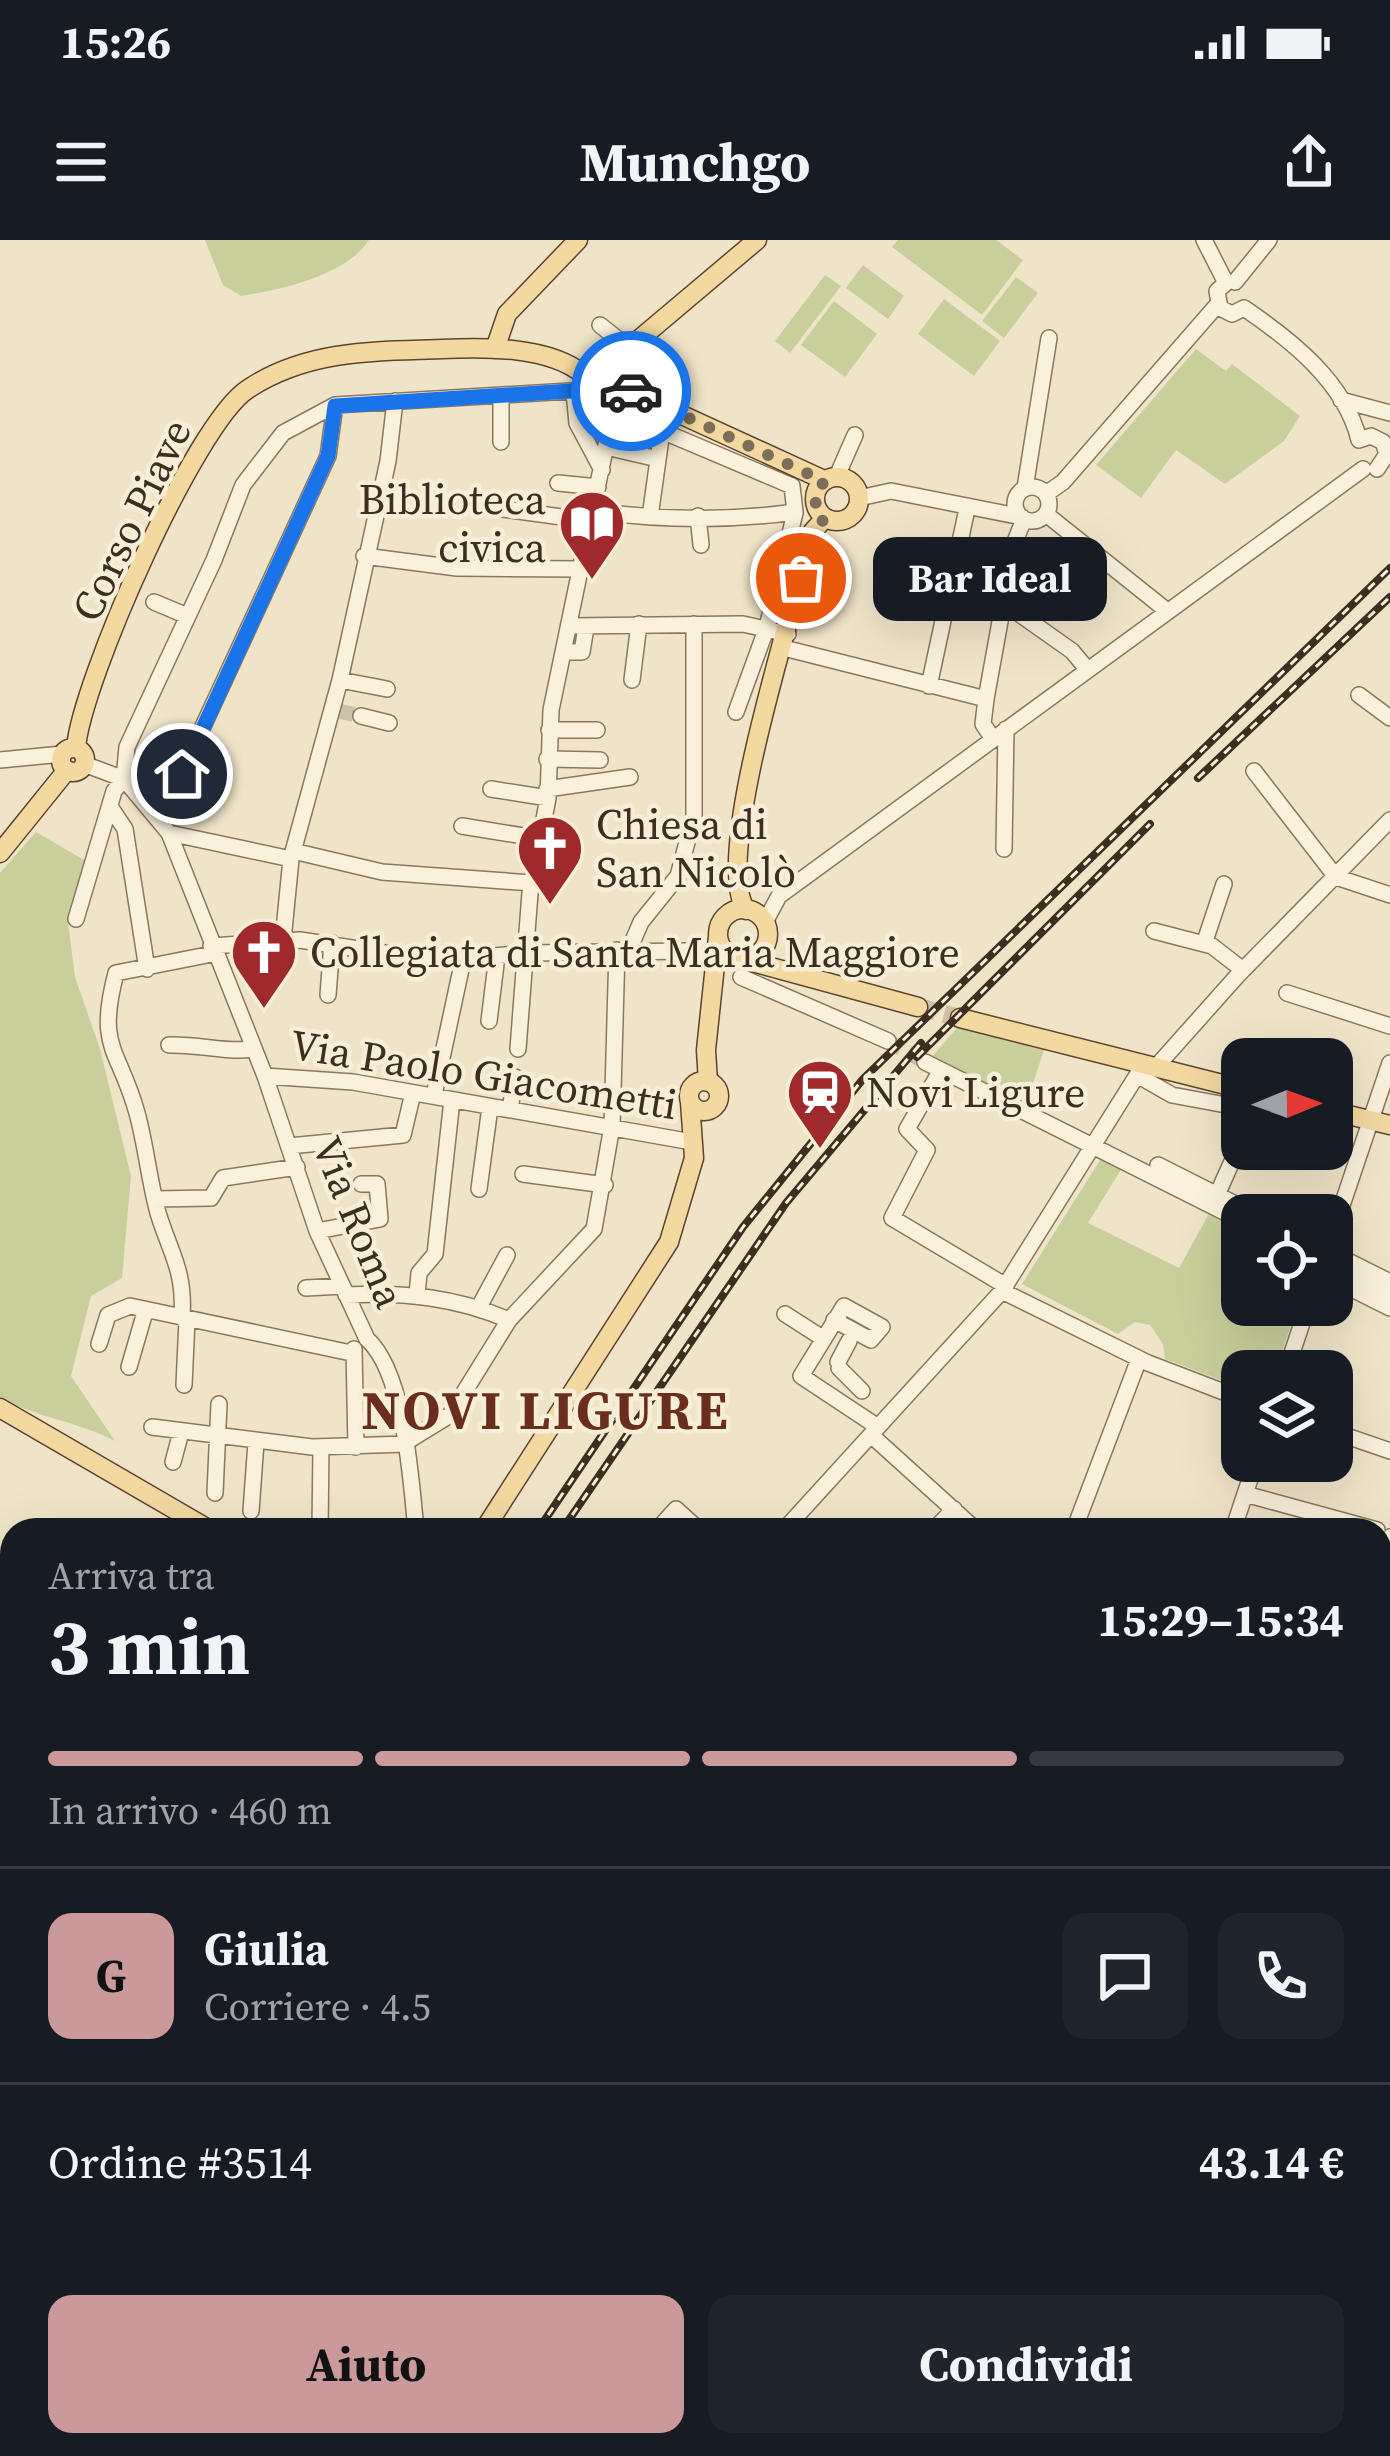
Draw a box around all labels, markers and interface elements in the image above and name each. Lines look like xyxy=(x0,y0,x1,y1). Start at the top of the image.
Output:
text: 15:26 xyxy=(60,11,171,73)
text: Munchgo xyxy=(579,125,811,199)
icon: menu xyxy=(48,129,114,195)
icon: share xyxy=(1276,129,1342,195)
courier xyxy=(571,331,691,451)
icon: car xyxy=(598,358,664,424)
street label: Corso Piave xyxy=(57,409,205,631)
place label: Biblioteca civica xyxy=(359,470,547,576)
library icon: Biblioteca civica xyxy=(557,488,627,582)
pin xyxy=(750,527,852,629)
callout: Bar Ideal xyxy=(873,536,1107,620)
icon: bag xyxy=(768,545,834,611)
text: Bar Ideal xyxy=(908,552,1072,605)
pin xyxy=(131,723,233,825)
icon: home xyxy=(149,741,215,807)
place label: Chiesa di San Nicolò xyxy=(596,795,796,901)
church icon: Chiesa di San Nicolò xyxy=(515,813,585,907)
church icon: Collegiata di Santa Maria Maggiore xyxy=(229,917,299,1011)
place label: Collegiata di Santa Maria Maggiore xyxy=(310,923,960,981)
street label: Via Paolo Giacometti xyxy=(287,1015,681,1133)
north arrow xyxy=(1221,1038,1353,1170)
map controls xyxy=(1221,1038,1353,1482)
station icon: Novi Ligure xyxy=(785,1057,855,1151)
place label: Novi Ligure xyxy=(866,1063,1086,1121)
street label: Via Roma xyxy=(298,1128,420,1317)
button: locate xyxy=(1221,1194,1353,1326)
button: layers xyxy=(1221,1350,1353,1482)
district label: NOVI LIGURE xyxy=(361,1373,731,1447)
text: Arriva tra xyxy=(48,1549,215,1602)
text: 15:29–15:34 xyxy=(1098,1589,1344,1651)
text: 3 min xyxy=(48,1593,250,1700)
text: In arrivo · 460 m xyxy=(48,1784,332,1837)
button: chat xyxy=(1062,1913,1188,2039)
button: phone xyxy=(1218,1913,1344,2039)
text: Giulia xyxy=(204,1918,329,1980)
text: G xyxy=(96,1945,126,2007)
text: Corriere · 4.5 xyxy=(204,1980,431,2033)
text: Ordine #3514 xyxy=(48,2131,312,2193)
text: 43.14 € xyxy=(1199,2131,1344,2193)
button: Aiuto xyxy=(48,2295,684,2433)
button: Condividi xyxy=(708,2295,1344,2433)

